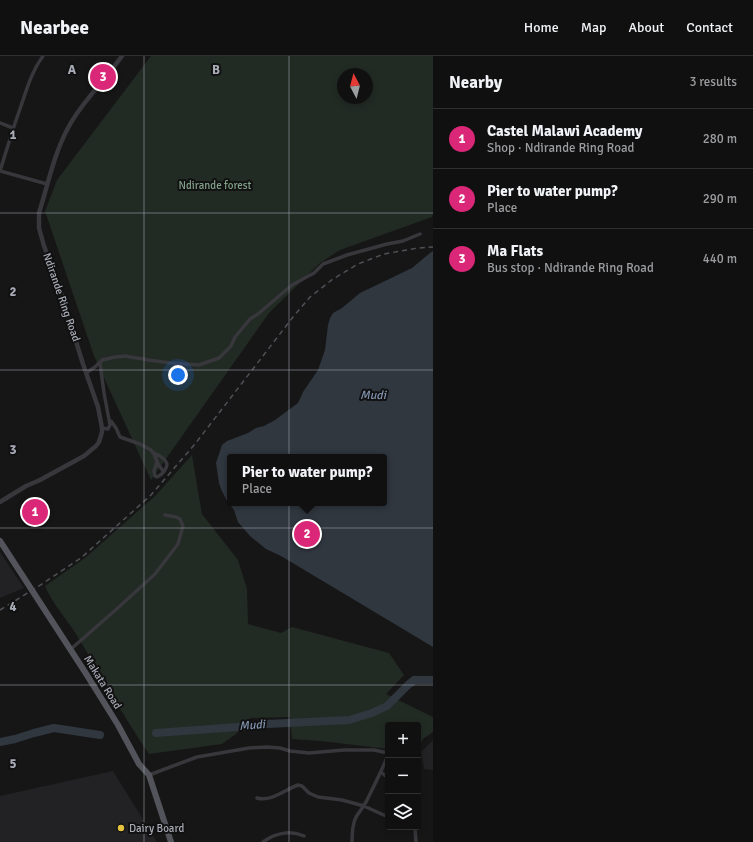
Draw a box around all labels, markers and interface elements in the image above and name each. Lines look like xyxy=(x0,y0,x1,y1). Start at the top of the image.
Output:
text: Nearbee xyxy=(20,16,89,40)
text: Home xyxy=(524,19,559,36)
text: Map xyxy=(581,19,606,36)
text: About xyxy=(628,19,664,36)
text: Contact xyxy=(686,19,733,36)
text: A xyxy=(68,62,77,78)
pin: 3 xyxy=(90,62,116,92)
text: B xyxy=(212,62,220,78)
north arrow xyxy=(337,68,373,104)
text: Nearby xyxy=(449,72,502,93)
text: 3 results xyxy=(689,74,737,90)
text: Castel Malawi Academy xyxy=(487,122,642,140)
text: 1 xyxy=(9,127,17,143)
text: 1 xyxy=(458,131,466,147)
text: 280 m xyxy=(703,131,737,147)
text: Shop · Ndirande Ring Road xyxy=(487,140,634,156)
park label: Ndirande forest xyxy=(179,179,252,192)
text: Pier to water pump? xyxy=(487,182,618,200)
text: 2 xyxy=(458,191,466,207)
text: 290 m xyxy=(703,191,737,207)
text: Place xyxy=(487,200,517,216)
text: Ma Flats xyxy=(487,242,543,260)
street label: Ndirande Ring Road xyxy=(40,251,83,343)
text: 3 xyxy=(458,251,466,267)
text: 440 m xyxy=(703,251,737,267)
text: Bus stop · Ndirande Ring Road xyxy=(487,260,654,276)
text: 2 xyxy=(9,284,17,300)
your location xyxy=(168,365,188,385)
water label: Mudi xyxy=(360,388,388,403)
text: 3 xyxy=(9,442,17,458)
popup xyxy=(227,454,387,506)
text: Pier to water pump? xyxy=(242,463,372,481)
text: Place xyxy=(242,481,272,497)
pin: 1 xyxy=(22,497,48,527)
pin: 2 xyxy=(294,519,320,549)
text: 4 xyxy=(9,599,17,615)
street label: Makata Road xyxy=(81,653,124,712)
water label: Mudi xyxy=(239,717,267,734)
map controls xyxy=(385,722,421,830)
button: + xyxy=(385,722,421,758)
text: 5 xyxy=(9,756,17,772)
button: − xyxy=(385,758,421,794)
button: layers xyxy=(385,794,421,830)
place label: Dairy Board xyxy=(129,822,184,835)
marker: Dairy Board xyxy=(116,823,126,833)

